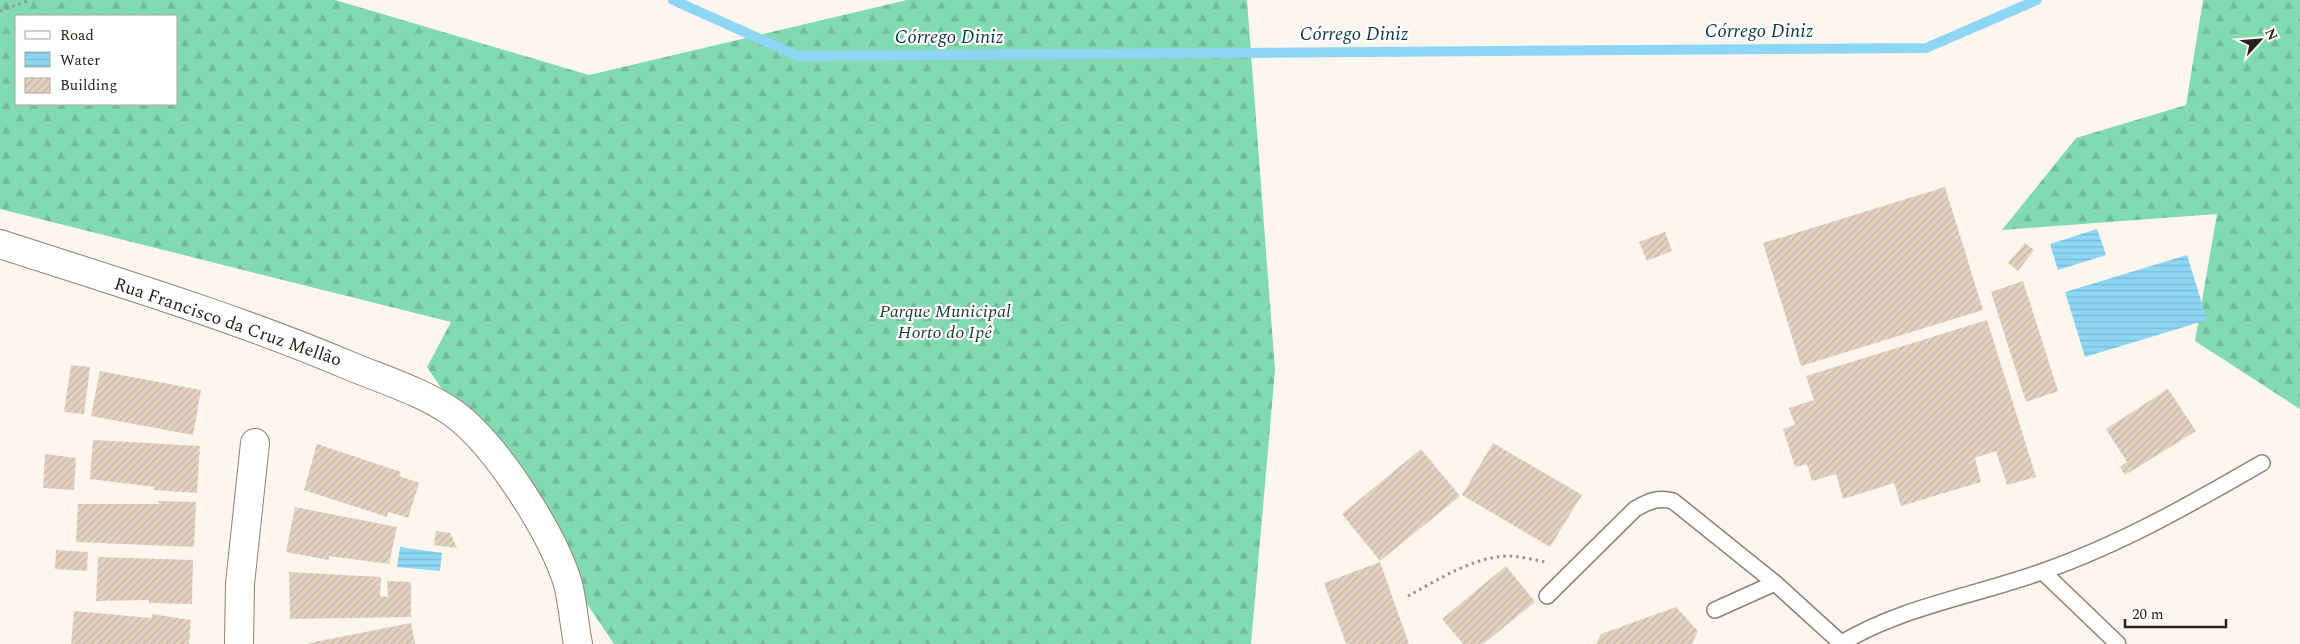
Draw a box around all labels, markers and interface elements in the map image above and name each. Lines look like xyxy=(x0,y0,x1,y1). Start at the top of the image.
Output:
legend xyxy=(15,15,178,105)
north arrow xyxy=(2235,15,2285,65)
water label: Córrego Diniz xyxy=(1705,17,1814,46)
water label: Córrego Diniz xyxy=(1300,20,1409,49)
water label: Córrego Diniz xyxy=(895,23,1004,52)
text: Road xyxy=(60,24,94,47)
text: N xyxy=(2259,25,2283,44)
text: Water xyxy=(60,49,100,72)
text: Building xyxy=(60,74,117,97)
street label: Rua Francisco da Cruz Mellão xyxy=(111,270,345,374)
park label: Parque Municipal Horto do Ipê xyxy=(879,298,1011,346)
scale bar xyxy=(2125,596,2226,628)
text: 20 m xyxy=(2132,603,2164,626)

